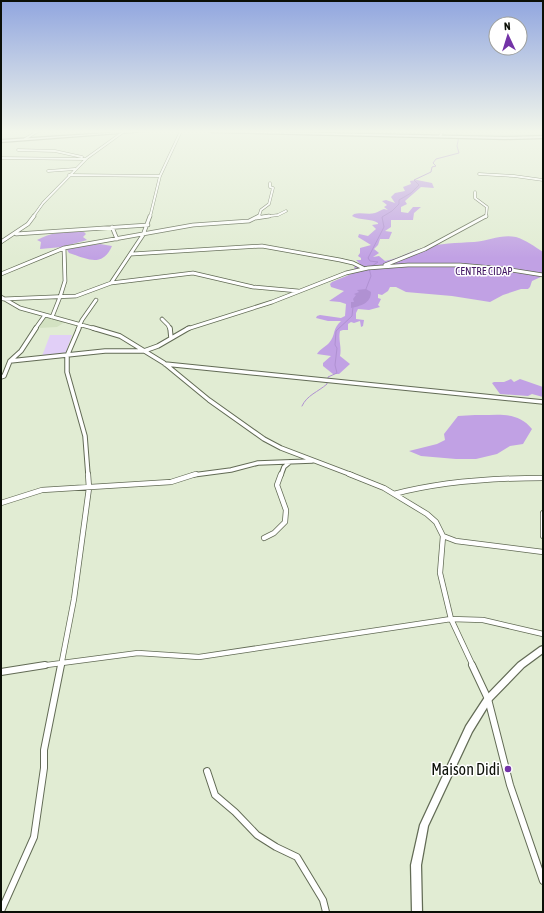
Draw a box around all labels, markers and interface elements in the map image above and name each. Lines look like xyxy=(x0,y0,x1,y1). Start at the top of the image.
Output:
north arrow xyxy=(488,16,528,56)
text: N xyxy=(504,20,511,32)
park label: CENTRE CIDAP xyxy=(455,265,513,277)
place label: Maison Didi xyxy=(431,760,500,778)
marker: Maison Didi xyxy=(503,764,513,774)

